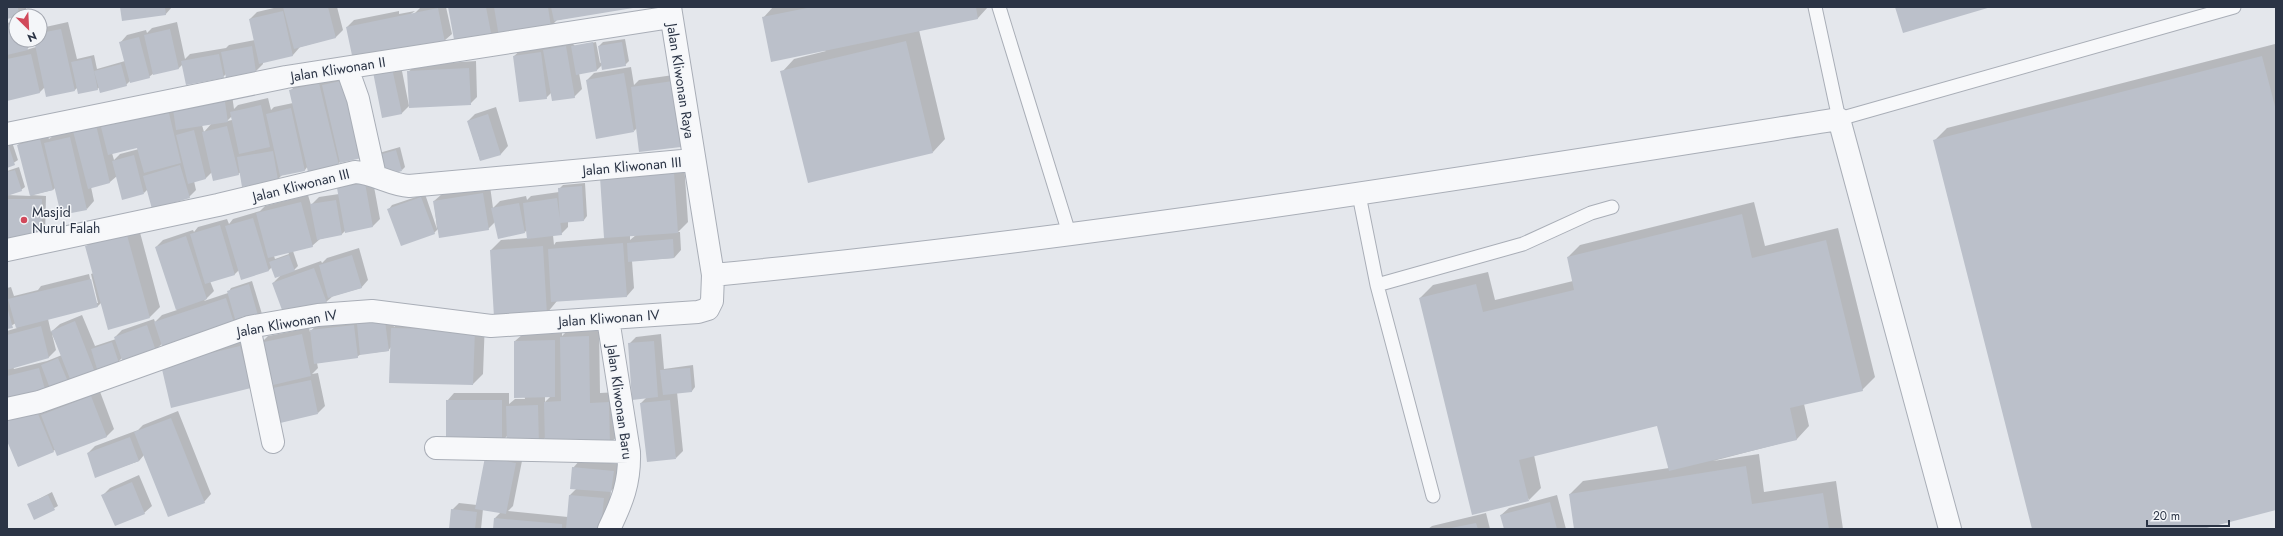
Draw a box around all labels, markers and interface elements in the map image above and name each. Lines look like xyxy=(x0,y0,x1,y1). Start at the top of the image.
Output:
north arrow xyxy=(8,8,48,48)
street label: Jalan Kliwonan Raya xyxy=(662,20,700,140)
text: N xyxy=(25,28,39,46)
street label: Jalan Kliwonan II xyxy=(287,52,387,87)
street label: Jalan Kliwonan III xyxy=(580,152,682,180)
street label: Jalan Kliwonan III xyxy=(248,163,352,207)
place label: Masjid Nurul Falah xyxy=(32,202,100,238)
marker: Masjid Nurul Falah xyxy=(19,215,29,225)
street label: Jalan Kliwonan IV xyxy=(233,304,340,342)
street label: Jalan Kliwonan IV xyxy=(556,304,661,332)
street label: Jalan Kliwonan Baru xyxy=(602,341,638,461)
scale bar xyxy=(2147,502,2229,528)
text: 20 m xyxy=(2153,507,2180,525)

